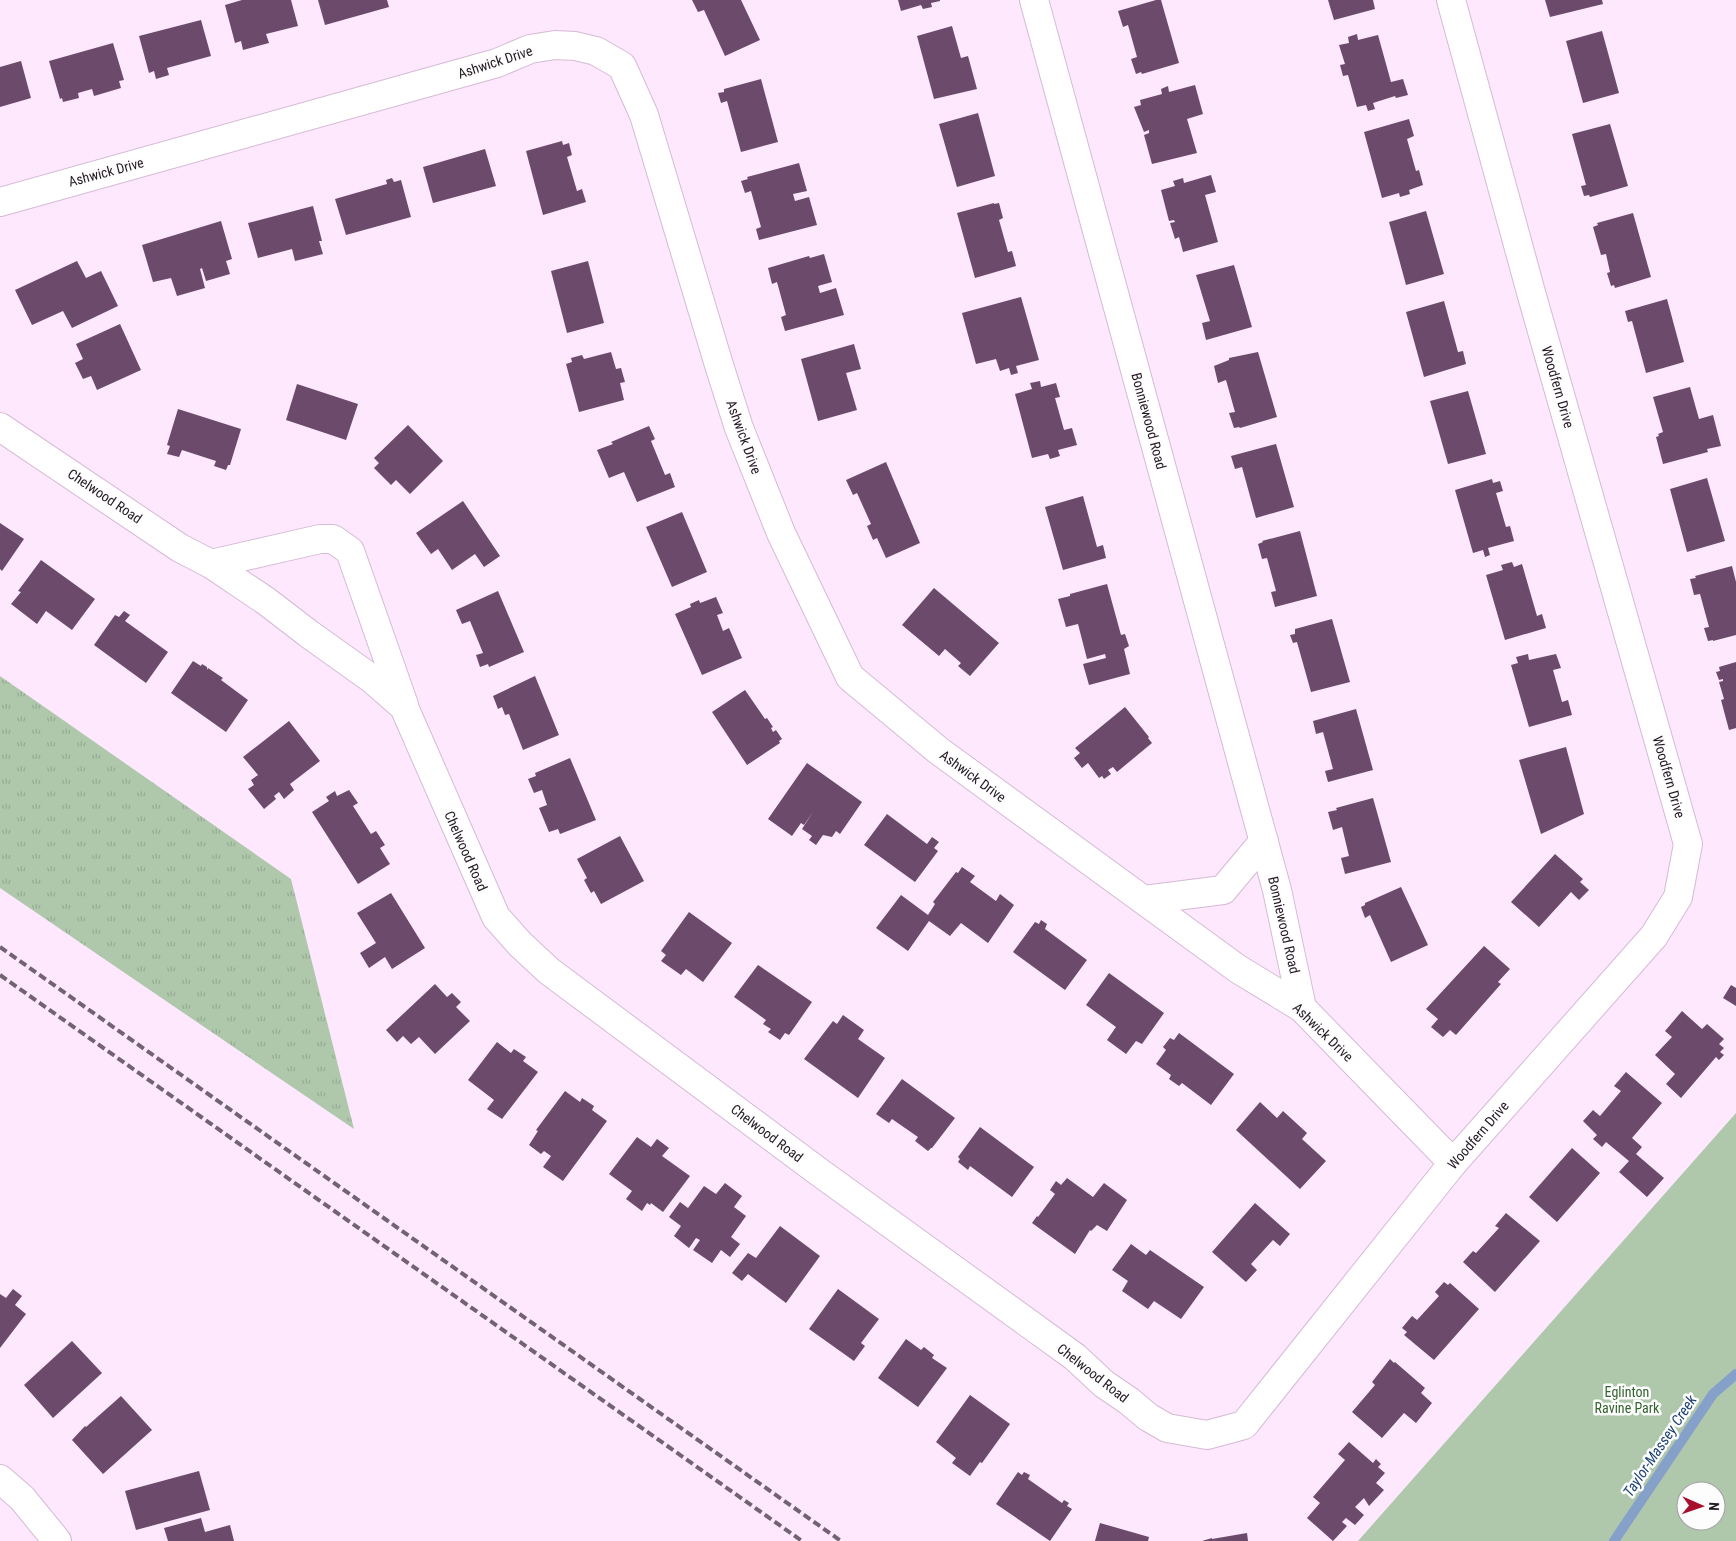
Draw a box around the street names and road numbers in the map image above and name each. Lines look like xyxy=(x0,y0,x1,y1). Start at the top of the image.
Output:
street label: Ashwick Drive xyxy=(456,42,535,82)
street label: Ashwick Drive xyxy=(67,154,146,190)
street label: Woodfern Drive xyxy=(1539,344,1577,430)
street label: Bonniewood Road xyxy=(1128,371,1170,471)
street label: Ashwick Drive xyxy=(723,398,765,477)
street label: Chelwood Road xyxy=(65,465,145,527)
street label: Woodfern Drive xyxy=(1650,734,1688,820)
street label: Ashwick Drive xyxy=(937,747,1009,805)
street label: Chelwood Road xyxy=(441,809,491,893)
street label: Bonniewood Road xyxy=(1265,875,1303,975)
street label: Ashwick Drive xyxy=(1290,999,1357,1065)
street label: Woodfern Drive xyxy=(1444,1098,1512,1172)
street label: Chelwood Road xyxy=(728,1101,806,1165)
street label: Chelwood Road xyxy=(1054,1340,1132,1406)

